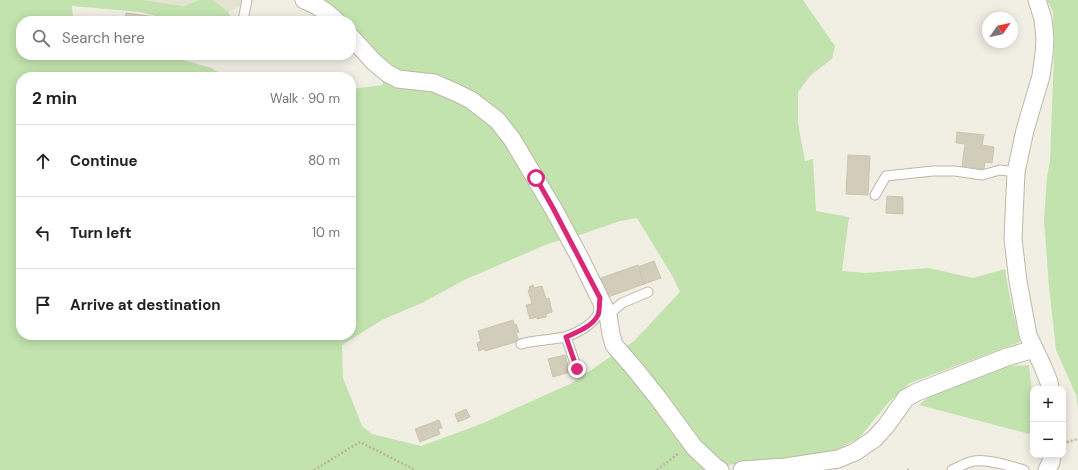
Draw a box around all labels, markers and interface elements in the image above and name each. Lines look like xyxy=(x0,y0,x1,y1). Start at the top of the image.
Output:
north arrow xyxy=(982,12,1018,48)
search box xyxy=(16,16,356,60)
icon: search xyxy=(30,27,52,49)
text: Search here xyxy=(62,28,145,48)
text: 2 min xyxy=(32,87,77,109)
text: Walk · 90 m xyxy=(270,90,340,107)
icon: ahead xyxy=(32,150,54,172)
text: Continue xyxy=(70,151,138,171)
text: 80 m xyxy=(308,152,340,169)
route start xyxy=(527,169,545,187)
icon: left xyxy=(32,222,54,244)
text: Turn left xyxy=(70,223,131,243)
text: 10 m xyxy=(312,224,340,241)
icon: arrive xyxy=(32,294,54,316)
text: Arrive at destination xyxy=(70,295,221,315)
route end xyxy=(568,360,586,378)
map controls xyxy=(1030,386,1066,458)
button: + xyxy=(1030,386,1066,422)
button: − xyxy=(1030,422,1066,458)

